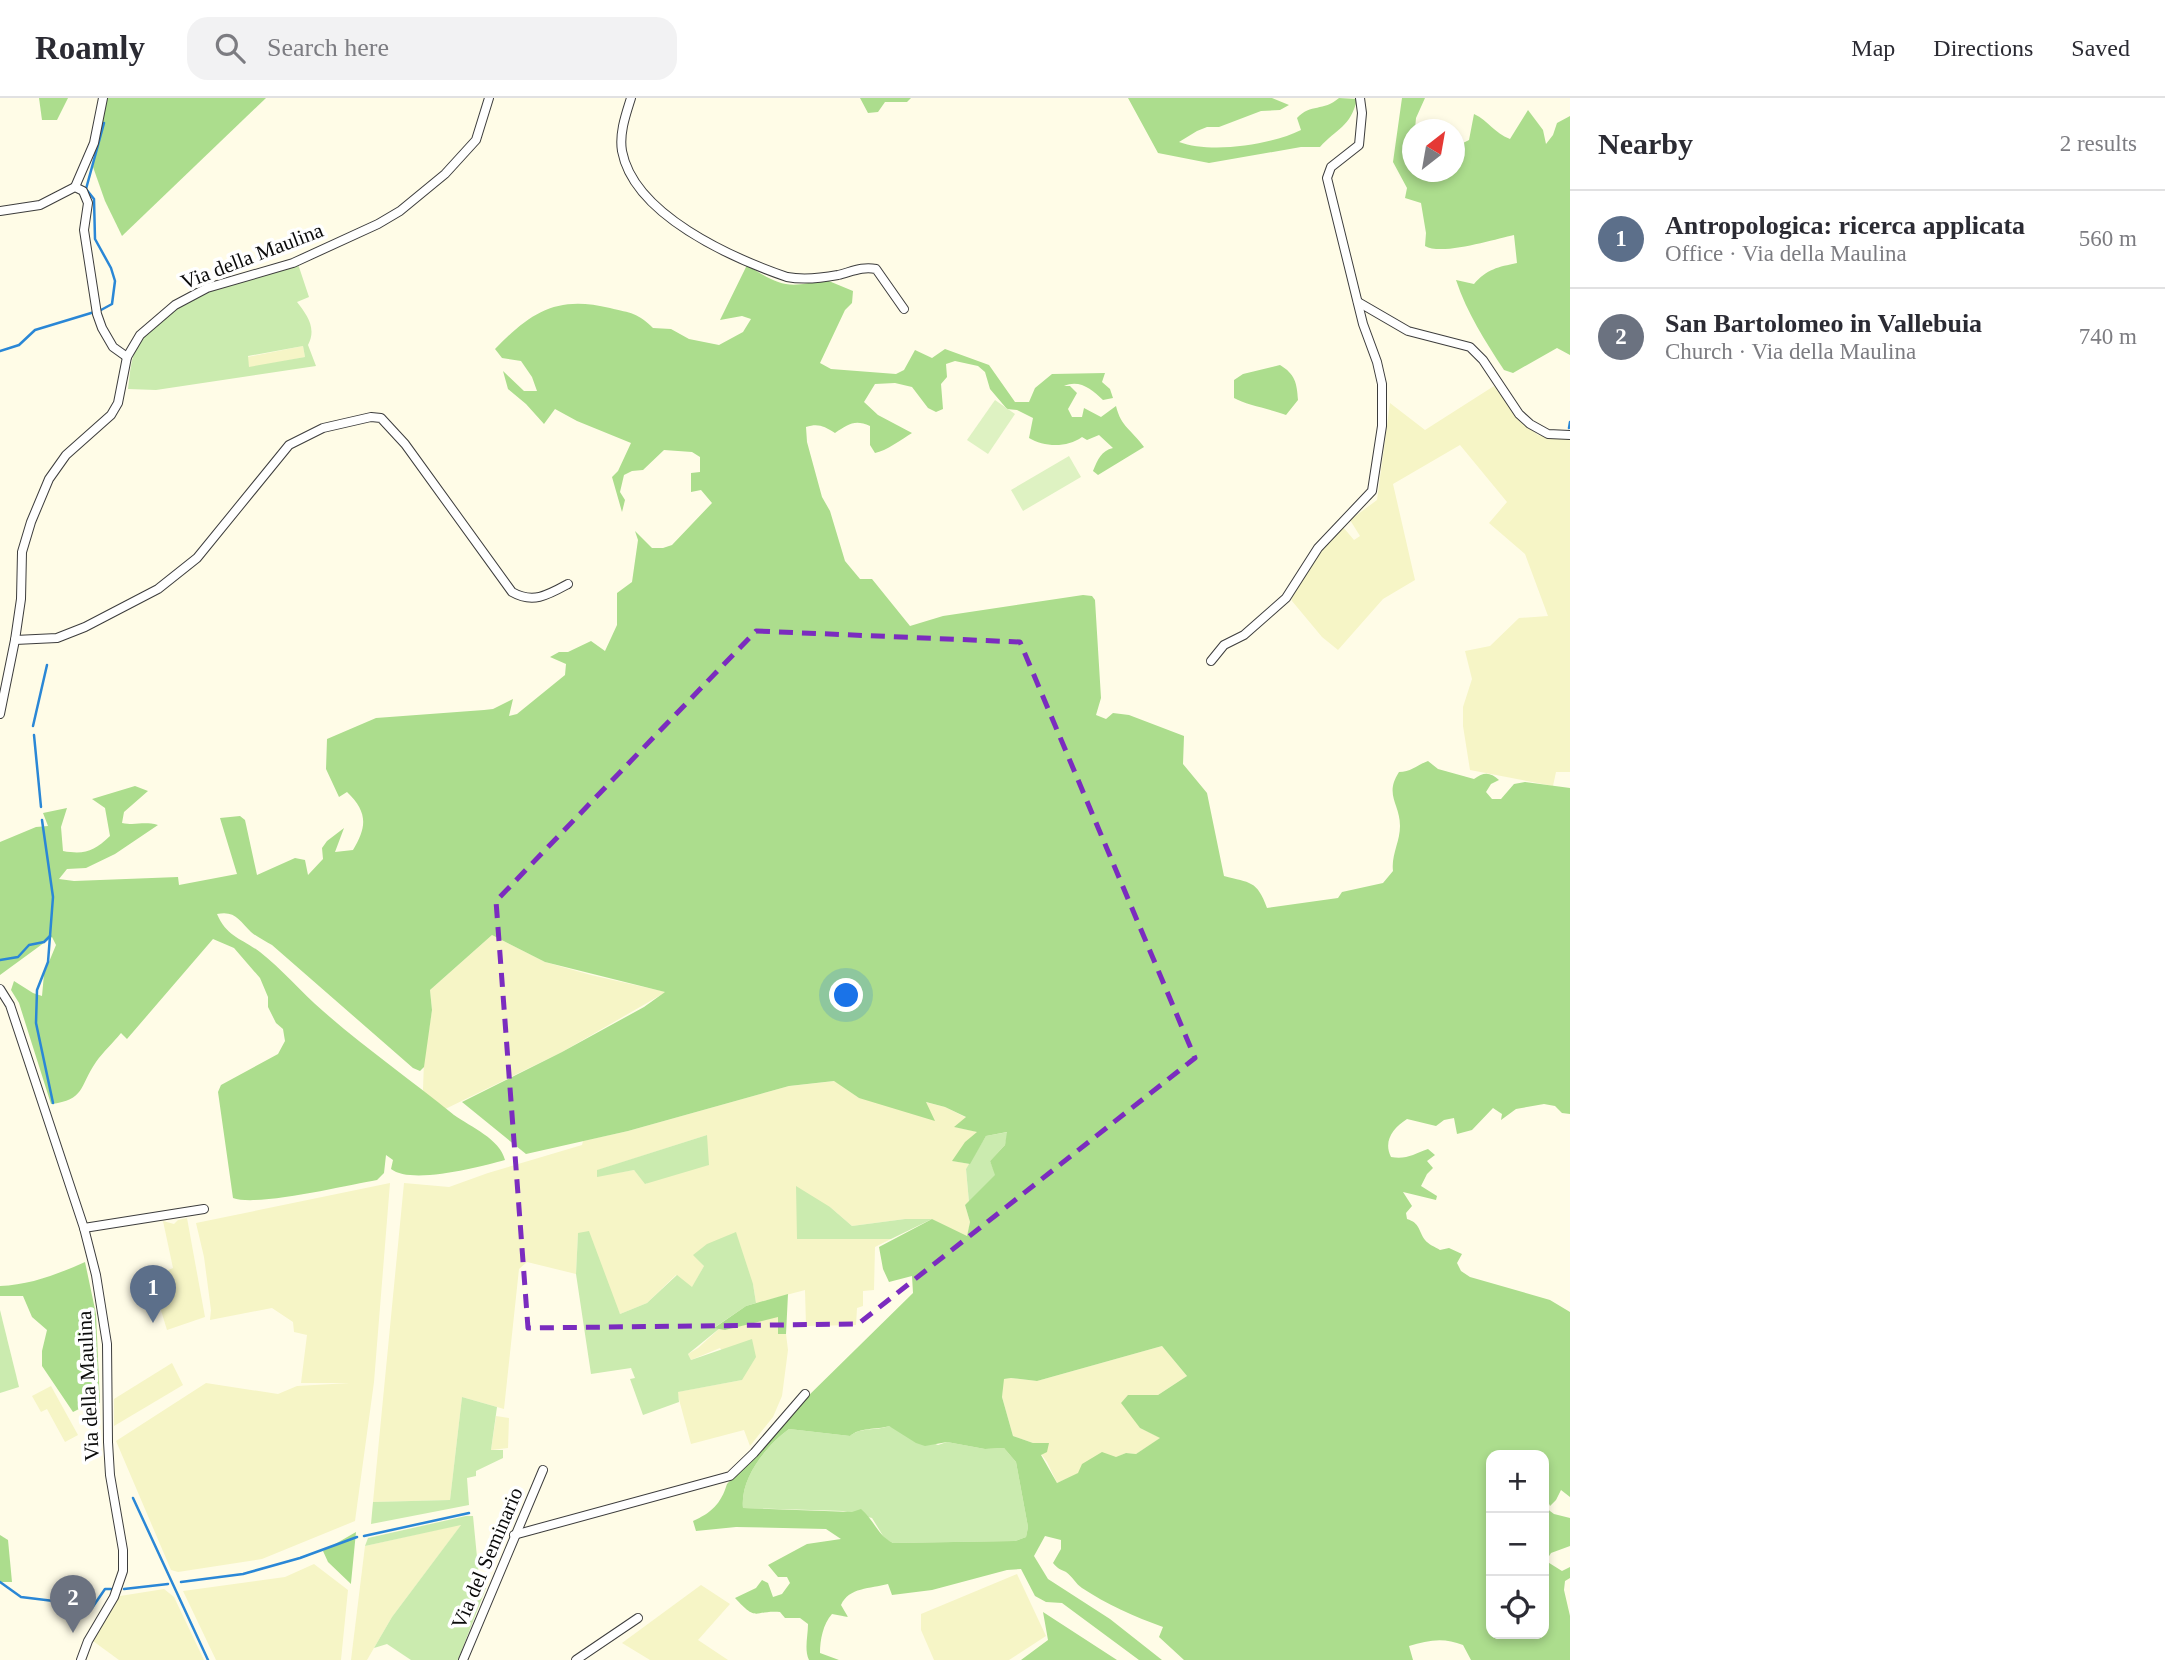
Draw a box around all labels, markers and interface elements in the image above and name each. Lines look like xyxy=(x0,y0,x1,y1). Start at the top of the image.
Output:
search box xyxy=(187,17,677,80)
icon: search xyxy=(211,29,249,67)
text: Roamly xyxy=(35,30,145,66)
text: Search here xyxy=(267,33,389,62)
text: Map xyxy=(1851,35,1895,61)
text: Directions xyxy=(1933,35,2033,61)
text: Saved xyxy=(2071,35,2130,61)
north arrow xyxy=(1402,119,1465,182)
text: Nearby xyxy=(1598,127,1693,160)
text: 2 results xyxy=(2060,131,2137,156)
text: Antropologica: ricerca applicata xyxy=(1665,211,2025,240)
street label: Via della Maulina xyxy=(178,218,327,294)
text: 1 xyxy=(1615,226,1627,251)
text: 560 m xyxy=(2079,226,2137,251)
text: Office · Via della Maulina xyxy=(1665,241,1907,266)
text: San Bartolomeo in Vallebuia xyxy=(1665,309,1982,338)
text: 2 xyxy=(1615,324,1627,349)
text: 740 m xyxy=(2079,324,2137,349)
text: Church · Via della Maulina xyxy=(1665,339,1916,364)
your location xyxy=(829,978,863,1012)
pin: 1 xyxy=(130,1265,176,1323)
street label: Via della Maulina xyxy=(72,1310,104,1462)
map controls xyxy=(1486,1450,1549,1639)
button: + xyxy=(1486,1450,1549,1513)
street label: Via del Seminario xyxy=(446,1484,528,1632)
button: − xyxy=(1486,1513,1549,1576)
pin: 2 xyxy=(50,1575,96,1633)
button: locate xyxy=(1486,1576,1549,1639)

